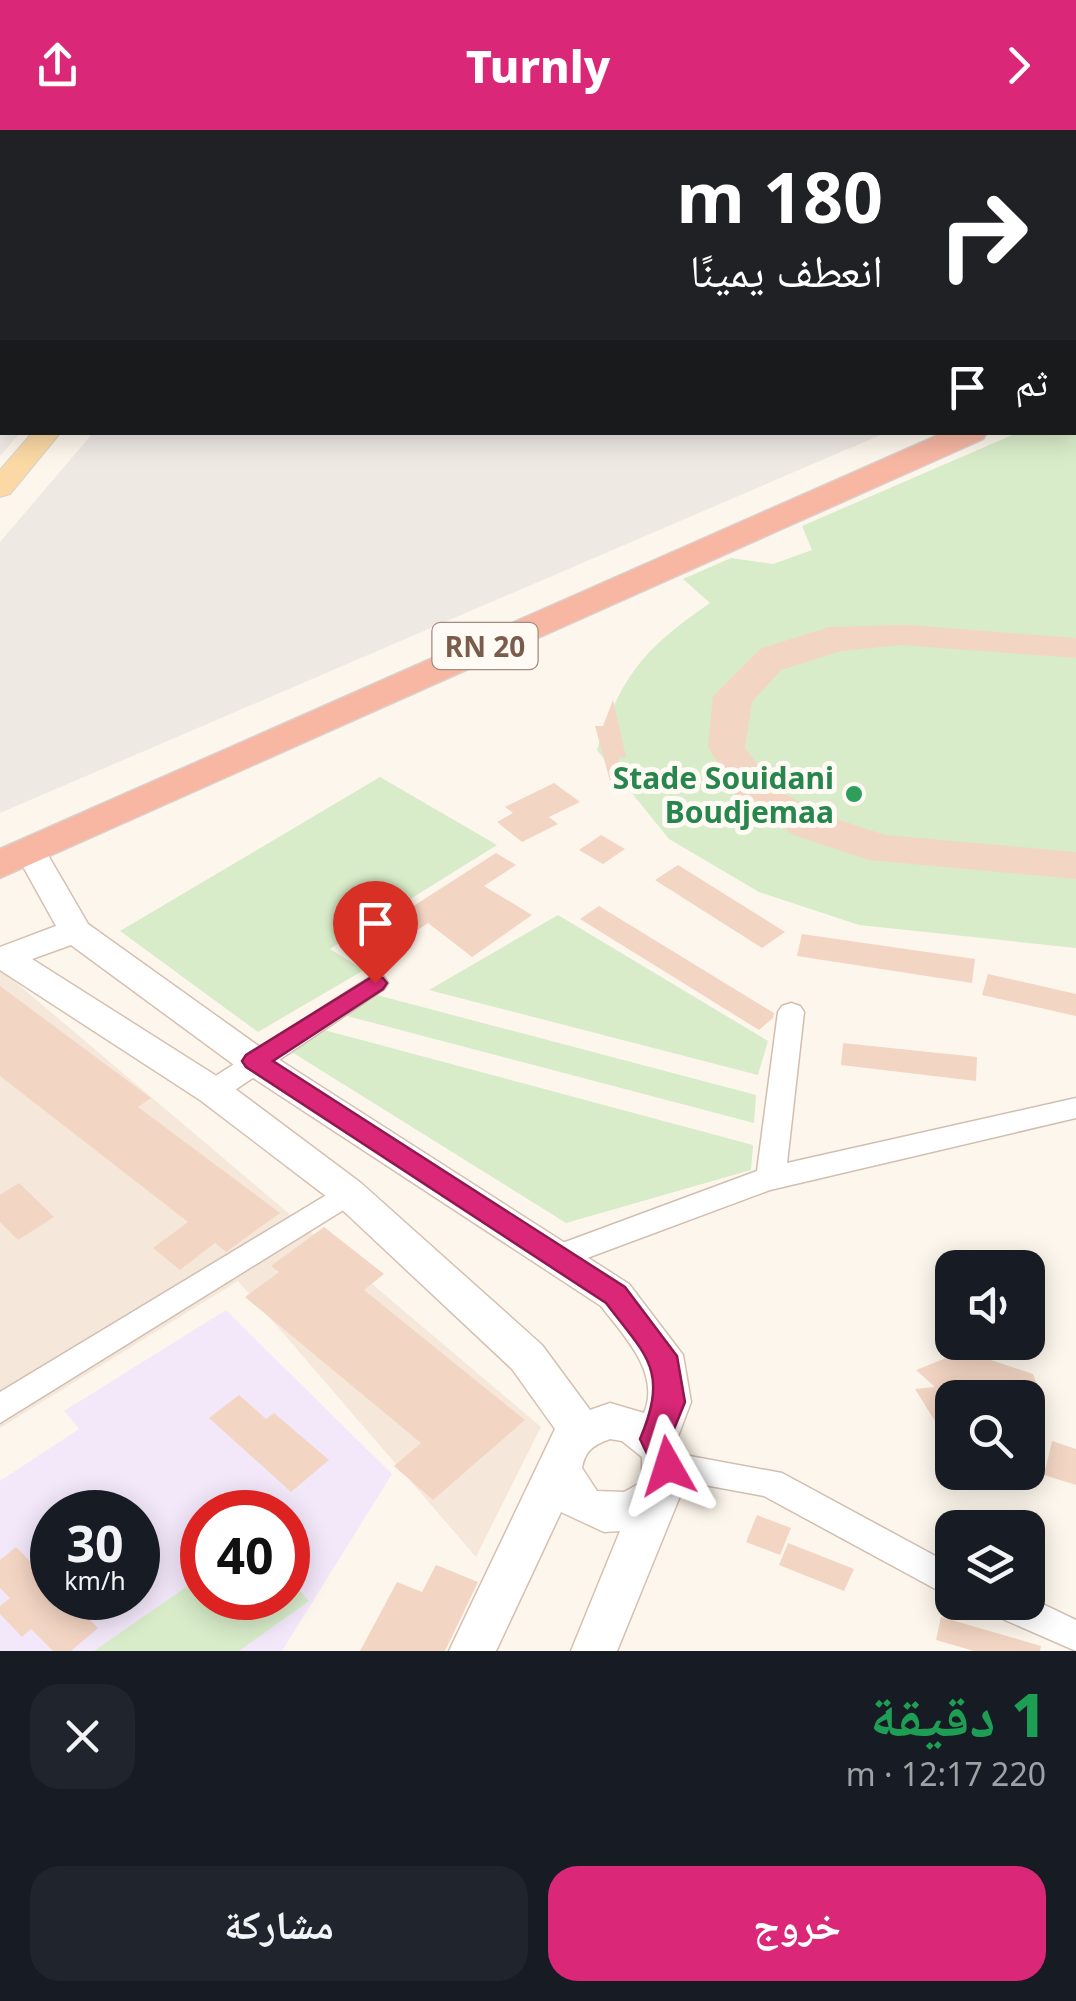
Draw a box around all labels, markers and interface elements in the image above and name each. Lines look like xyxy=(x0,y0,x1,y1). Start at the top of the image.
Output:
text: Turnly xyxy=(466,35,610,96)
icon: share xyxy=(30,38,85,93)
icon: forward xyxy=(991,38,1046,93)
text: 180 m xyxy=(676,148,883,244)
icon: right xyxy=(918,170,1048,300)
text: انعطف يمينًا xyxy=(690,239,883,300)
text: ثم xyxy=(1015,355,1048,407)
icon: arrive xyxy=(940,360,995,415)
road number: RN 20 xyxy=(432,623,538,669)
place label: Stade Souidani Boudjemaa xyxy=(613,757,834,832)
marker: Stade Souidani Boudjemaa xyxy=(843,783,865,805)
pin xyxy=(333,881,418,984)
icon: arrive xyxy=(348,896,403,951)
map controls xyxy=(935,1250,1045,1620)
button: sound xyxy=(935,1250,1045,1360)
button: search xyxy=(935,1380,1045,1490)
position arrow xyxy=(616,1414,720,1518)
speed limit sign: 40 xyxy=(180,1490,310,1620)
text: 30 xyxy=(66,1509,124,1577)
button: layers xyxy=(935,1510,1045,1620)
text: km/h xyxy=(64,1563,126,1597)
text: 1 دقيقة xyxy=(870,1673,1046,1755)
button: close xyxy=(30,1684,135,1789)
text: 220 m · 12:17 xyxy=(846,1752,1046,1795)
button: مشاركة xyxy=(30,1866,528,1981)
button: خروج xyxy=(548,1866,1046,1981)

